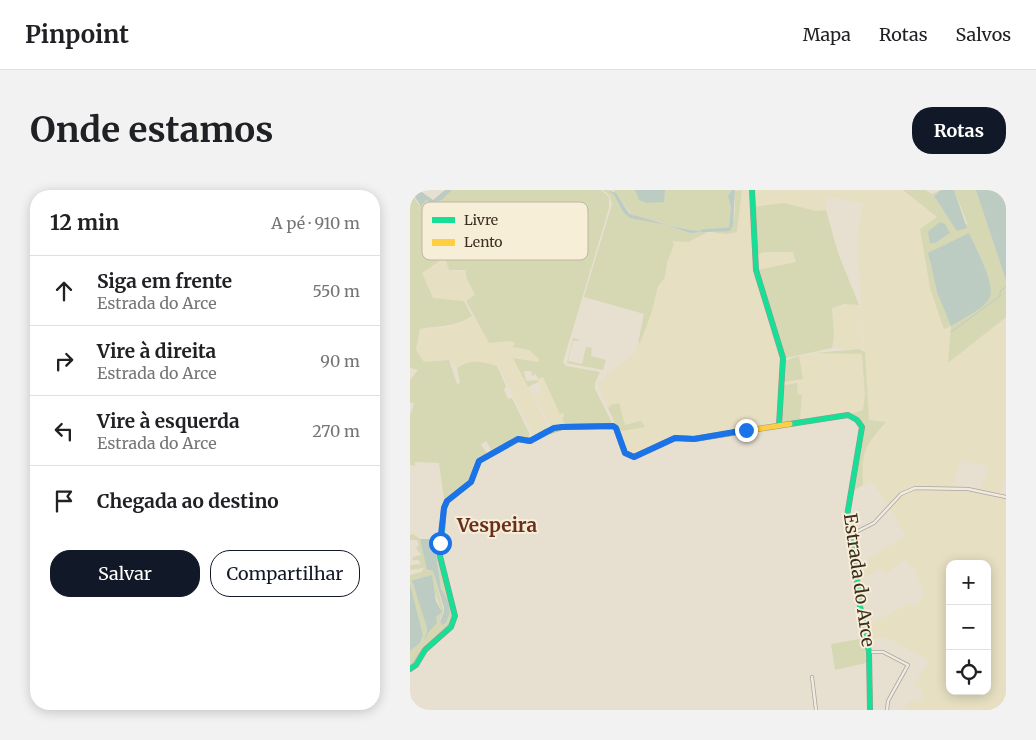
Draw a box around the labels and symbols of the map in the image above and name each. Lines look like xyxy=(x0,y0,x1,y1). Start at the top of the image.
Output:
legend xyxy=(422,202,588,260)
text: Livre xyxy=(464,211,498,229)
text: Lento xyxy=(464,233,503,251)
route end xyxy=(735,419,758,442)
street label: Estrada do Arce xyxy=(839,512,880,648)
district label: Vespeira xyxy=(456,513,537,537)
route start xyxy=(429,532,452,555)

